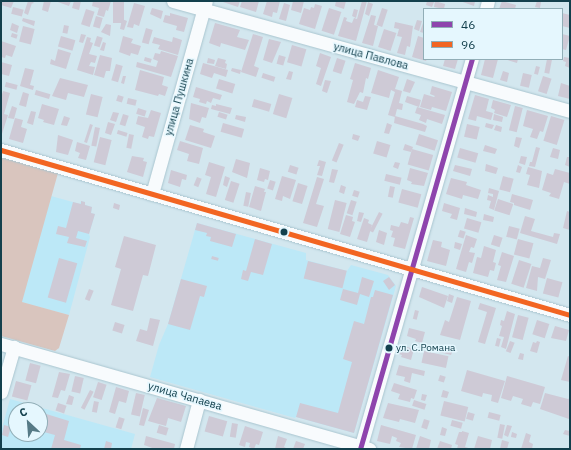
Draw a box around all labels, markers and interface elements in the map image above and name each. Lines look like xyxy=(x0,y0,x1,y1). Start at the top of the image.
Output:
legend xyxy=(423,8,563,60)
text: 46 xyxy=(461,17,475,32)
text: 96 xyxy=(461,37,475,52)
street label: улица Павлова xyxy=(332,40,410,72)
street label: улица Пушкина xyxy=(162,57,196,137)
unlabelled marker xyxy=(279,227,289,237)
place label: ул. С.Романа xyxy=(396,342,455,354)
marker: ул. С.Романа xyxy=(384,343,394,353)
street label: улица Чапаева xyxy=(147,379,223,413)
north arrow xyxy=(8,402,48,442)
text: С xyxy=(17,404,29,420)

